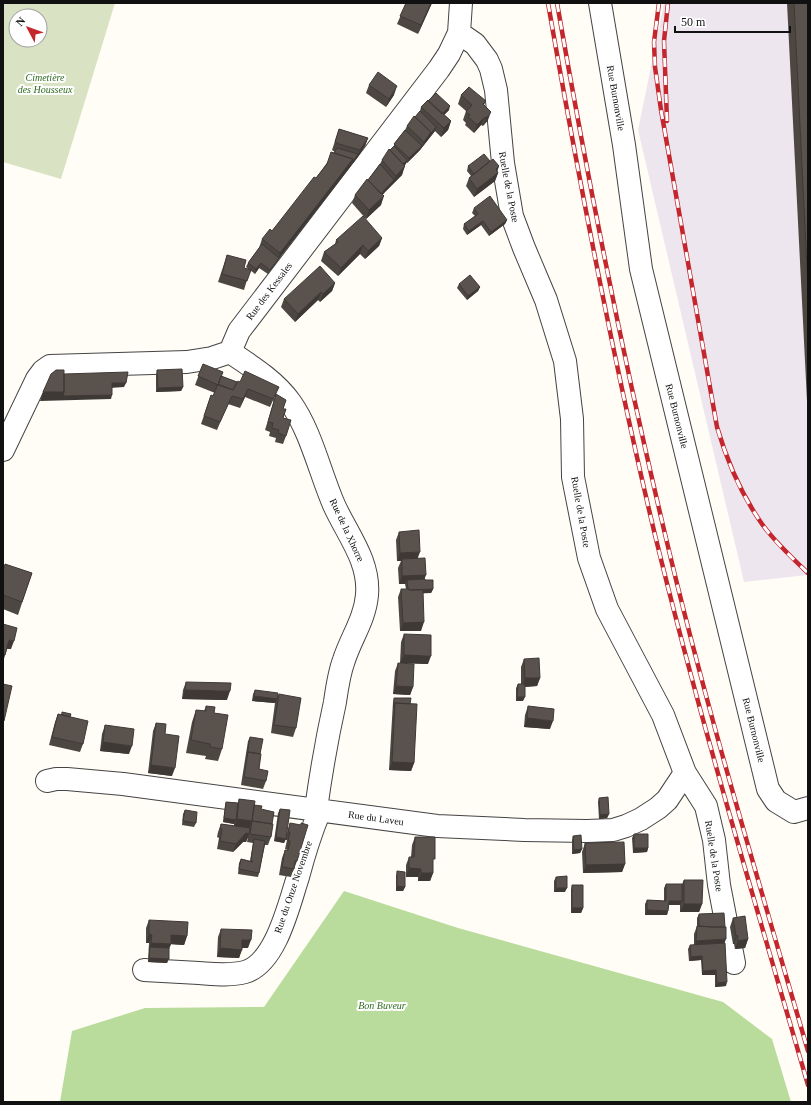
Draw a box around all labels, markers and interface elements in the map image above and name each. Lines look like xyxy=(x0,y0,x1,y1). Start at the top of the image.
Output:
north arrow xyxy=(8,8,48,48)
scale bar xyxy=(675,8,790,34)
text: N xyxy=(13,14,28,28)
text: 50 m xyxy=(681,15,706,29)
street label: Rue Burnonville xyxy=(605,64,627,132)
park label: Cimetière des Housseux xyxy=(18,72,73,95)
street label: Ruelle de la Poste xyxy=(497,151,521,224)
street label: Rue des Kessales xyxy=(244,260,294,322)
street label: Rue Burnonville xyxy=(664,382,691,450)
street label: Ruelle de la Poste xyxy=(569,476,593,549)
street label: Rue de la Xhorre xyxy=(328,497,367,564)
street label: Rue Burnonville xyxy=(741,696,768,764)
street label: Rue du Laveu xyxy=(347,809,405,827)
street label: Ruelle de la Poste xyxy=(703,820,725,893)
street label: Rue du Onze Novembre xyxy=(272,839,314,935)
park label: Bon Buveur xyxy=(358,1000,406,1011)

